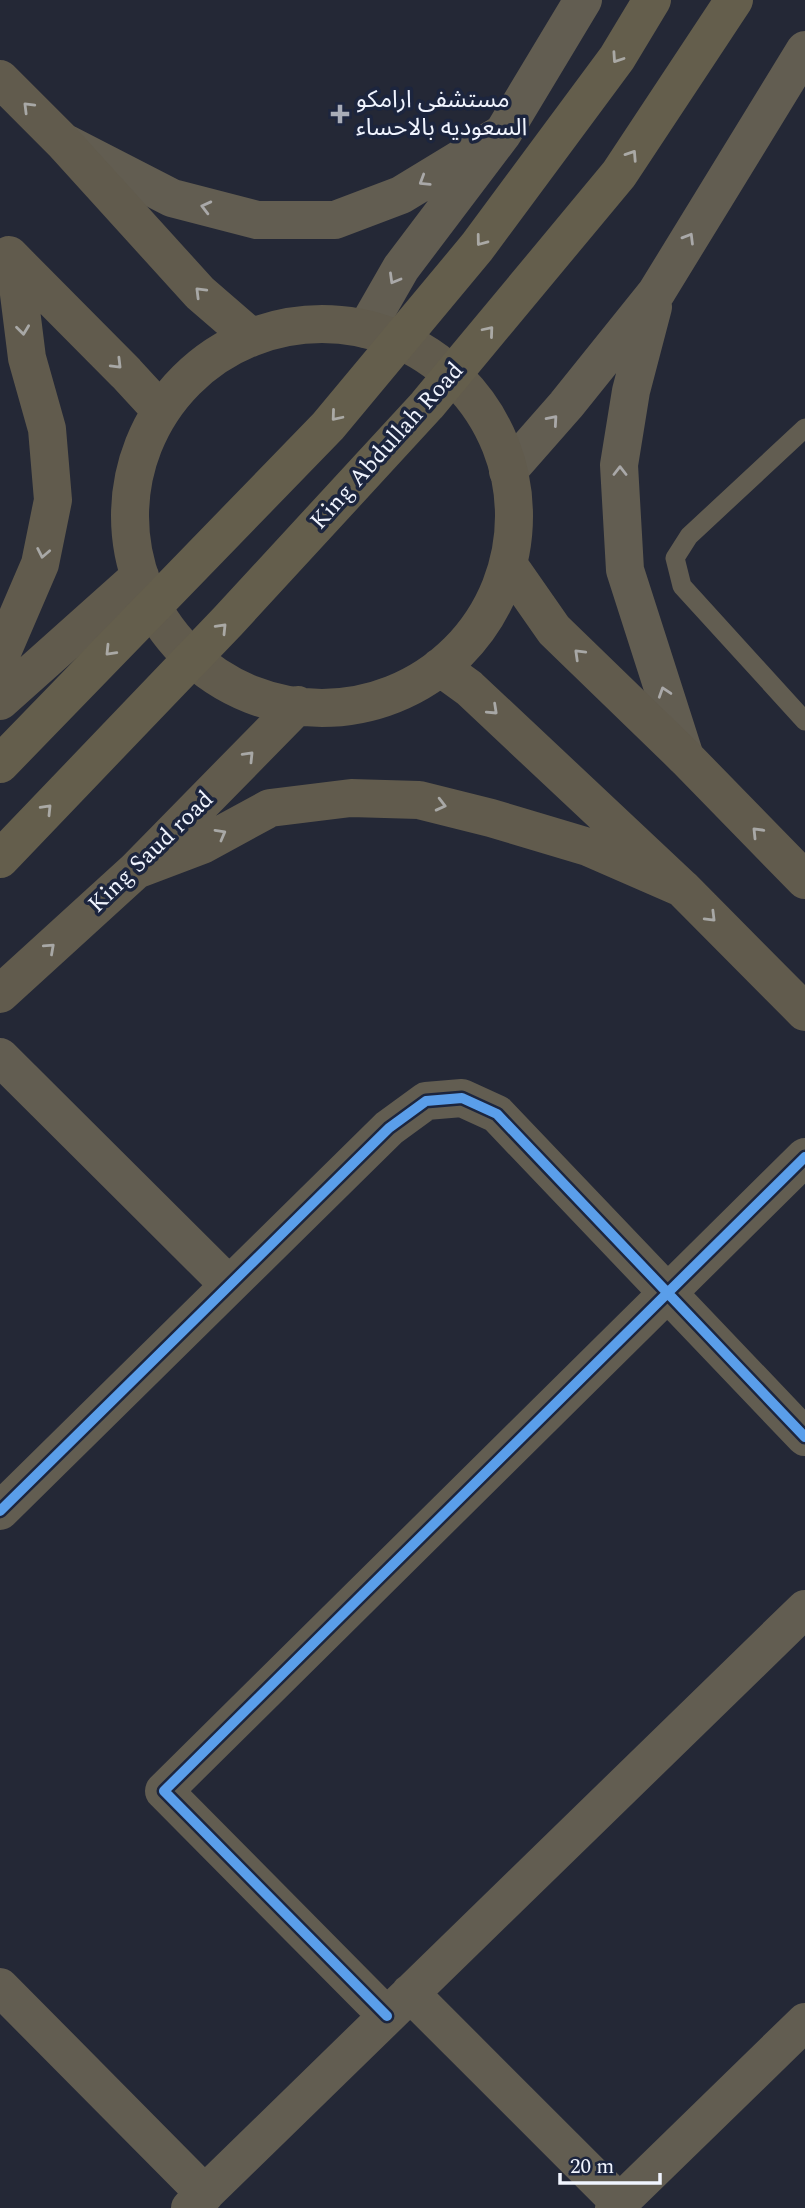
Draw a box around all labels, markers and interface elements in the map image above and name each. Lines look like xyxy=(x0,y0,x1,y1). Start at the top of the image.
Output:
one-way arrow xyxy=(612,50,625,63)
place label: مستشفى ارامكو السعوديه بالاحساء xyxy=(356,82,527,146)
one-way arrow xyxy=(23,103,36,116)
marker: مستشفى ارامكو السعوديه بالاحساء xyxy=(330,104,350,124)
one-way arrow xyxy=(624,149,637,162)
one-way arrow xyxy=(418,173,431,186)
one-way arrow xyxy=(200,201,212,215)
one-way arrow xyxy=(477,233,490,246)
one-way arrow xyxy=(681,233,694,246)
one-way arrow xyxy=(389,272,402,285)
one-way arrow xyxy=(195,287,208,300)
one-way arrow xyxy=(16,324,31,335)
one-way arrow xyxy=(480,326,493,339)
street label: King Abdullah Road xyxy=(302,354,472,538)
one-way arrow xyxy=(109,356,122,369)
one-way arrow xyxy=(332,408,344,421)
one-way arrow xyxy=(545,415,557,428)
one-way arrow xyxy=(612,465,628,476)
one-way arrow xyxy=(36,547,51,559)
one-way arrow xyxy=(213,623,226,636)
one-way arrow xyxy=(106,642,119,655)
one-way arrow xyxy=(574,649,587,662)
one-way arrow xyxy=(658,687,672,699)
one-way arrow xyxy=(484,702,497,715)
one-way arrow xyxy=(240,751,253,764)
street label: King Saud road xyxy=(80,782,222,922)
one-way arrow xyxy=(435,797,447,811)
one-way arrow xyxy=(39,805,52,818)
one-way arrow xyxy=(753,827,766,840)
one-way arrow xyxy=(214,829,227,843)
one-way arrow xyxy=(703,909,716,922)
one-way arrow xyxy=(42,944,55,956)
scale bar xyxy=(560,2142,660,2186)
text: 20 m xyxy=(570,2151,614,2183)

